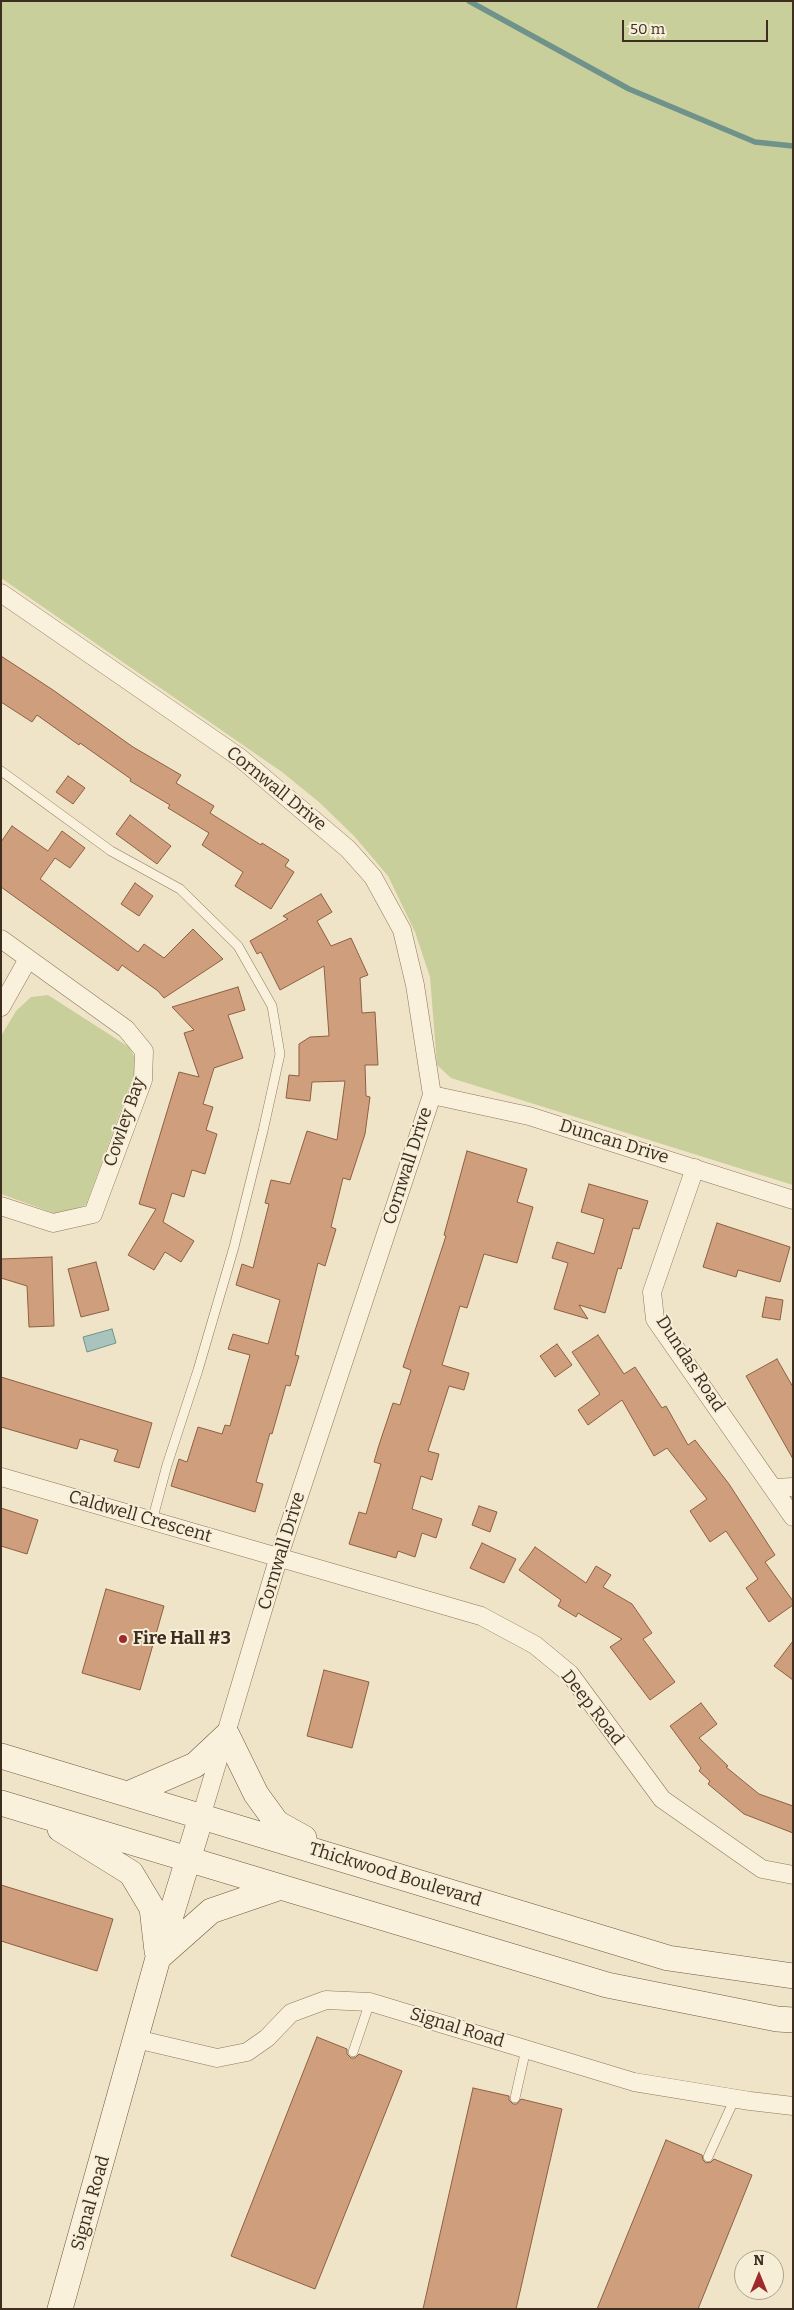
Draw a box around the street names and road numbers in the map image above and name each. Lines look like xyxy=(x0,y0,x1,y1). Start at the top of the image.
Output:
street label: Cornwall Drive xyxy=(222,742,330,836)
street label: Cowley Bay xyxy=(100,1074,150,1170)
street label: Cornwall Drive xyxy=(379,1104,437,1228)
street label: Duncan Drive xyxy=(557,1115,671,1169)
street label: Dundas Road xyxy=(651,1312,729,1416)
street label: Caldwell Crescent xyxy=(66,1486,214,1548)
street label: Cornwall Drive xyxy=(254,1489,310,1613)
street label: Deep Road xyxy=(556,1666,628,1750)
street label: Thickwood Boulevard xyxy=(306,1838,484,1912)
street label: Signal Road xyxy=(407,2003,507,2053)
street label: Signal Road xyxy=(67,2153,115,2253)

